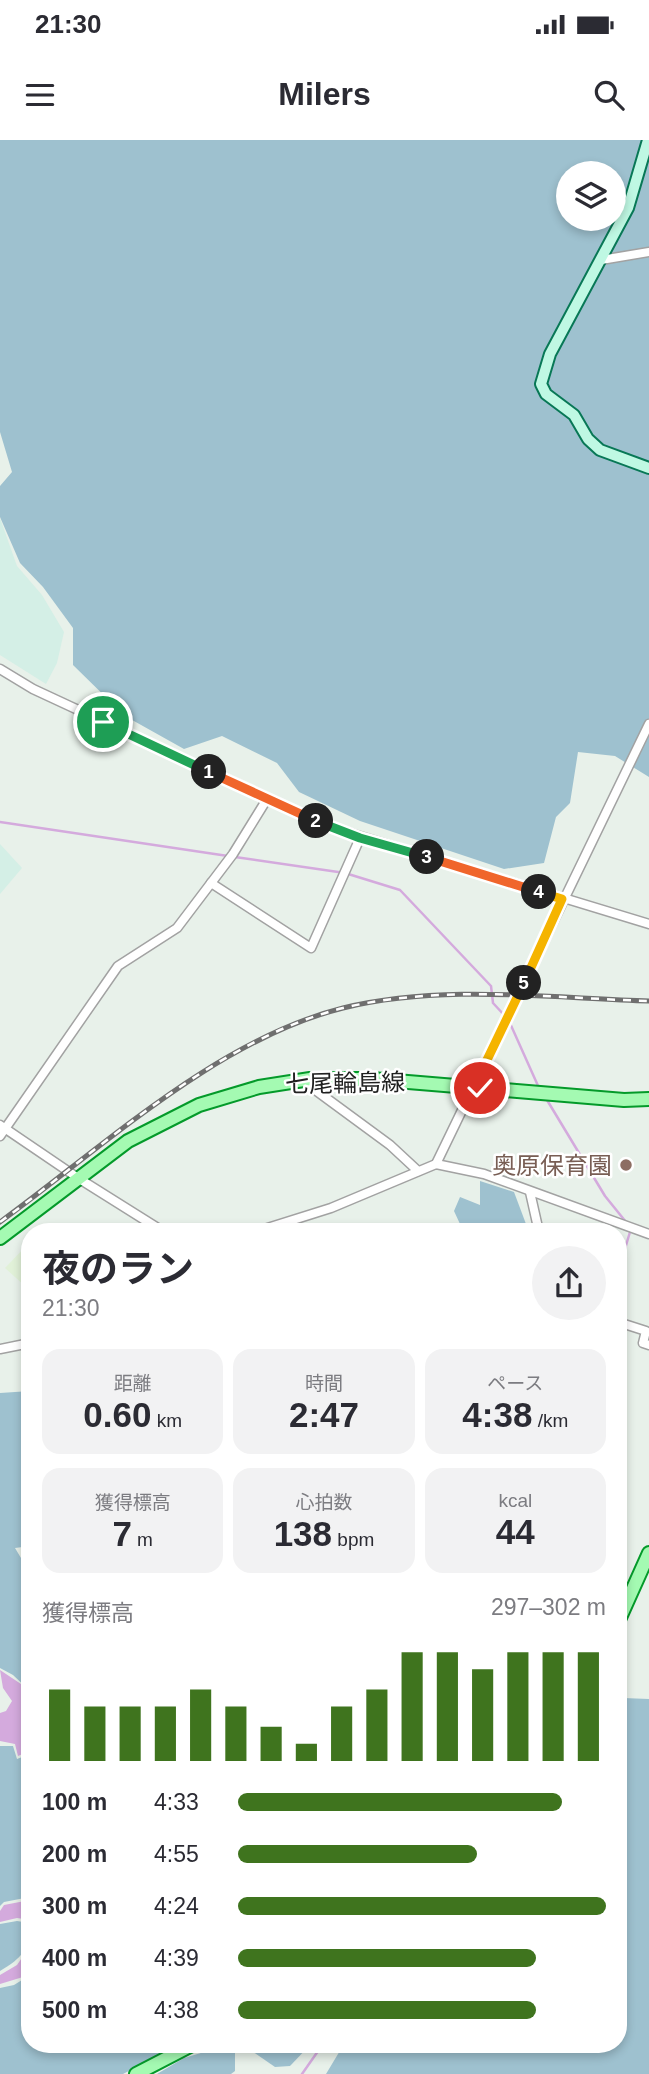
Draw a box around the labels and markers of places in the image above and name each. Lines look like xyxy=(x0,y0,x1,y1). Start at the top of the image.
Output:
pin xyxy=(73,692,133,752)
pin: 1 xyxy=(192,754,227,790)
pin: 2 xyxy=(298,804,334,838)
pin: 3 xyxy=(410,840,444,874)
pin: 4 xyxy=(522,874,556,910)
pin: 5 xyxy=(506,966,542,1000)
pin xyxy=(450,1058,510,1118)
place label: 奥原保育園 xyxy=(492,1152,612,1179)
marker: 奥原保育園 xyxy=(618,1157,634,1173)

